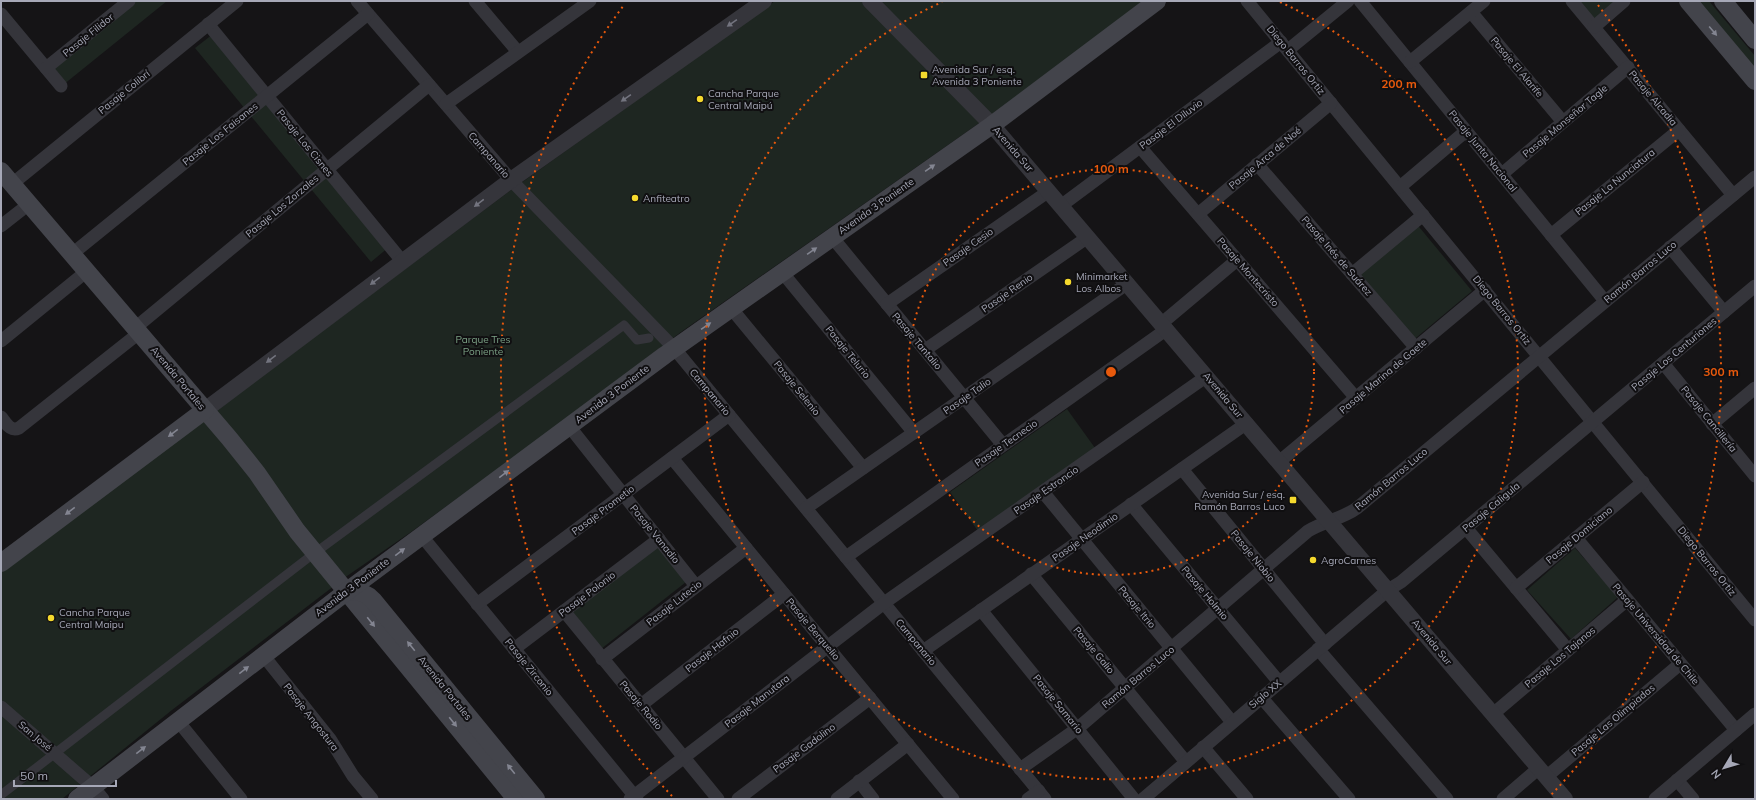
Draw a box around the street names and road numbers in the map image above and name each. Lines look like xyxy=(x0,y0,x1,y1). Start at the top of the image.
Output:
street label: Pasaje Filidor xyxy=(60,10,116,59)
street label: Diego Barros Ortiz xyxy=(1264,23,1328,97)
street label: Pasaje El Alarife xyxy=(1488,34,1546,100)
street label: Pasaje Colibrí xyxy=(96,67,153,117)
street label: Pasaje Alcadia xyxy=(1626,68,1680,128)
street label: Pasaje Monseñor Tagle xyxy=(1520,82,1610,160)
street label: Pasaje El Diluvio xyxy=(1137,96,1205,152)
street label: Pasaje Los Faisanes xyxy=(180,100,260,168)
street label: Pasaje Los Cisnes xyxy=(274,107,336,179)
street label: Pasaje Junta Nacional xyxy=(1446,107,1520,195)
street label: Avenida Sur xyxy=(990,124,1037,175)
street label: Pasaje Arca de Noé xyxy=(1226,124,1304,192)
street label: Campanario xyxy=(465,129,513,181)
street label: Pasaje La Nunciatura xyxy=(1572,146,1658,218)
street label: Pasaje Los Zorzales xyxy=(243,172,321,240)
street label: Avenida 3 Poniente xyxy=(836,175,916,237)
street label: Pasaje Inés de Suárez xyxy=(1299,213,1375,299)
street label: Pasaje Cesio xyxy=(940,225,996,269)
street label: Pasaje Montecristo xyxy=(1214,235,1282,310)
street label: Ramón Barros Luco xyxy=(1601,238,1679,306)
street label: Pasaje Renio xyxy=(979,270,1035,315)
street label: Diego Barros Ortiz xyxy=(1470,273,1534,347)
street label: Pasaje Tantalio xyxy=(889,310,945,373)
street label: Pasaje Los Centuriones xyxy=(1629,314,1719,393)
street label: Pasaje Telurio xyxy=(823,323,873,381)
street label: Pasaje Marina de Gaete xyxy=(1337,336,1429,416)
street label: Avenida Portales xyxy=(148,344,208,412)
street label: Pasaje Selenio xyxy=(771,358,823,418)
street label: Avenida 3 Poniente xyxy=(572,362,652,426)
street label: Campanario xyxy=(687,366,733,418)
street label: Avenida Sur xyxy=(1200,369,1246,421)
street label: Pasaje Talio xyxy=(941,375,994,417)
street label: Pasaje Cancillería xyxy=(1678,383,1740,455)
street label: Pasaje Tecnecio xyxy=(972,416,1040,469)
street label: Ramón Barros Luco xyxy=(1352,445,1430,513)
street label: Pasaje Estroncio xyxy=(1011,463,1081,517)
street label: Pasaje Caligula xyxy=(1460,479,1522,535)
street label: Pasaje Prometio xyxy=(569,482,637,538)
street label: Pasaje Vanadio xyxy=(627,502,683,566)
street label: Pasaje Domiciano xyxy=(1543,503,1615,567)
street label: Pasaje Neodimio xyxy=(1050,509,1121,565)
street label: Diego Barros Ortiz xyxy=(1675,524,1739,598)
street label: Pasaje Niobio xyxy=(1228,527,1278,585)
street label: Avenida 3 Poniente xyxy=(312,555,392,619)
street label: Pasaje Holmio xyxy=(1179,563,1231,623)
street label: Pasaje Polonio xyxy=(556,568,618,620)
street label: Pasaje Lutecio xyxy=(644,577,705,629)
street label: Pasaje Universidad de Chile xyxy=(1610,581,1702,687)
street label: Pasaje Itrio xyxy=(1115,583,1159,631)
street label: Pasaje Berquelio xyxy=(783,595,843,663)
street label: Campanario xyxy=(893,616,939,668)
street label: Avenida Sur xyxy=(1409,616,1455,668)
street label: Pasaje Galio xyxy=(1071,624,1118,676)
street label: Pasaje Los Tajanos xyxy=(1522,624,1598,690)
street label: Pasaje Hafnio xyxy=(683,625,742,675)
street label: Pasaje Zirconio xyxy=(502,636,556,699)
street label: Ramón Barros Luco xyxy=(1099,643,1177,711)
street label: Avenida Portales xyxy=(415,653,475,723)
street label: Pasaje Manutara xyxy=(722,672,792,730)
street label: Pasaje Samario xyxy=(1030,672,1086,736)
street label: Siglo XX xyxy=(1246,676,1284,711)
street label: Pasaje Rodio xyxy=(617,678,666,732)
street label: Pasaje Angostura xyxy=(281,681,341,753)
street label: Pasaje Las Olimpiadas xyxy=(1568,681,1658,759)
street label: San José xyxy=(15,718,55,754)
street label: Pasaje Gadolino xyxy=(770,720,838,776)

